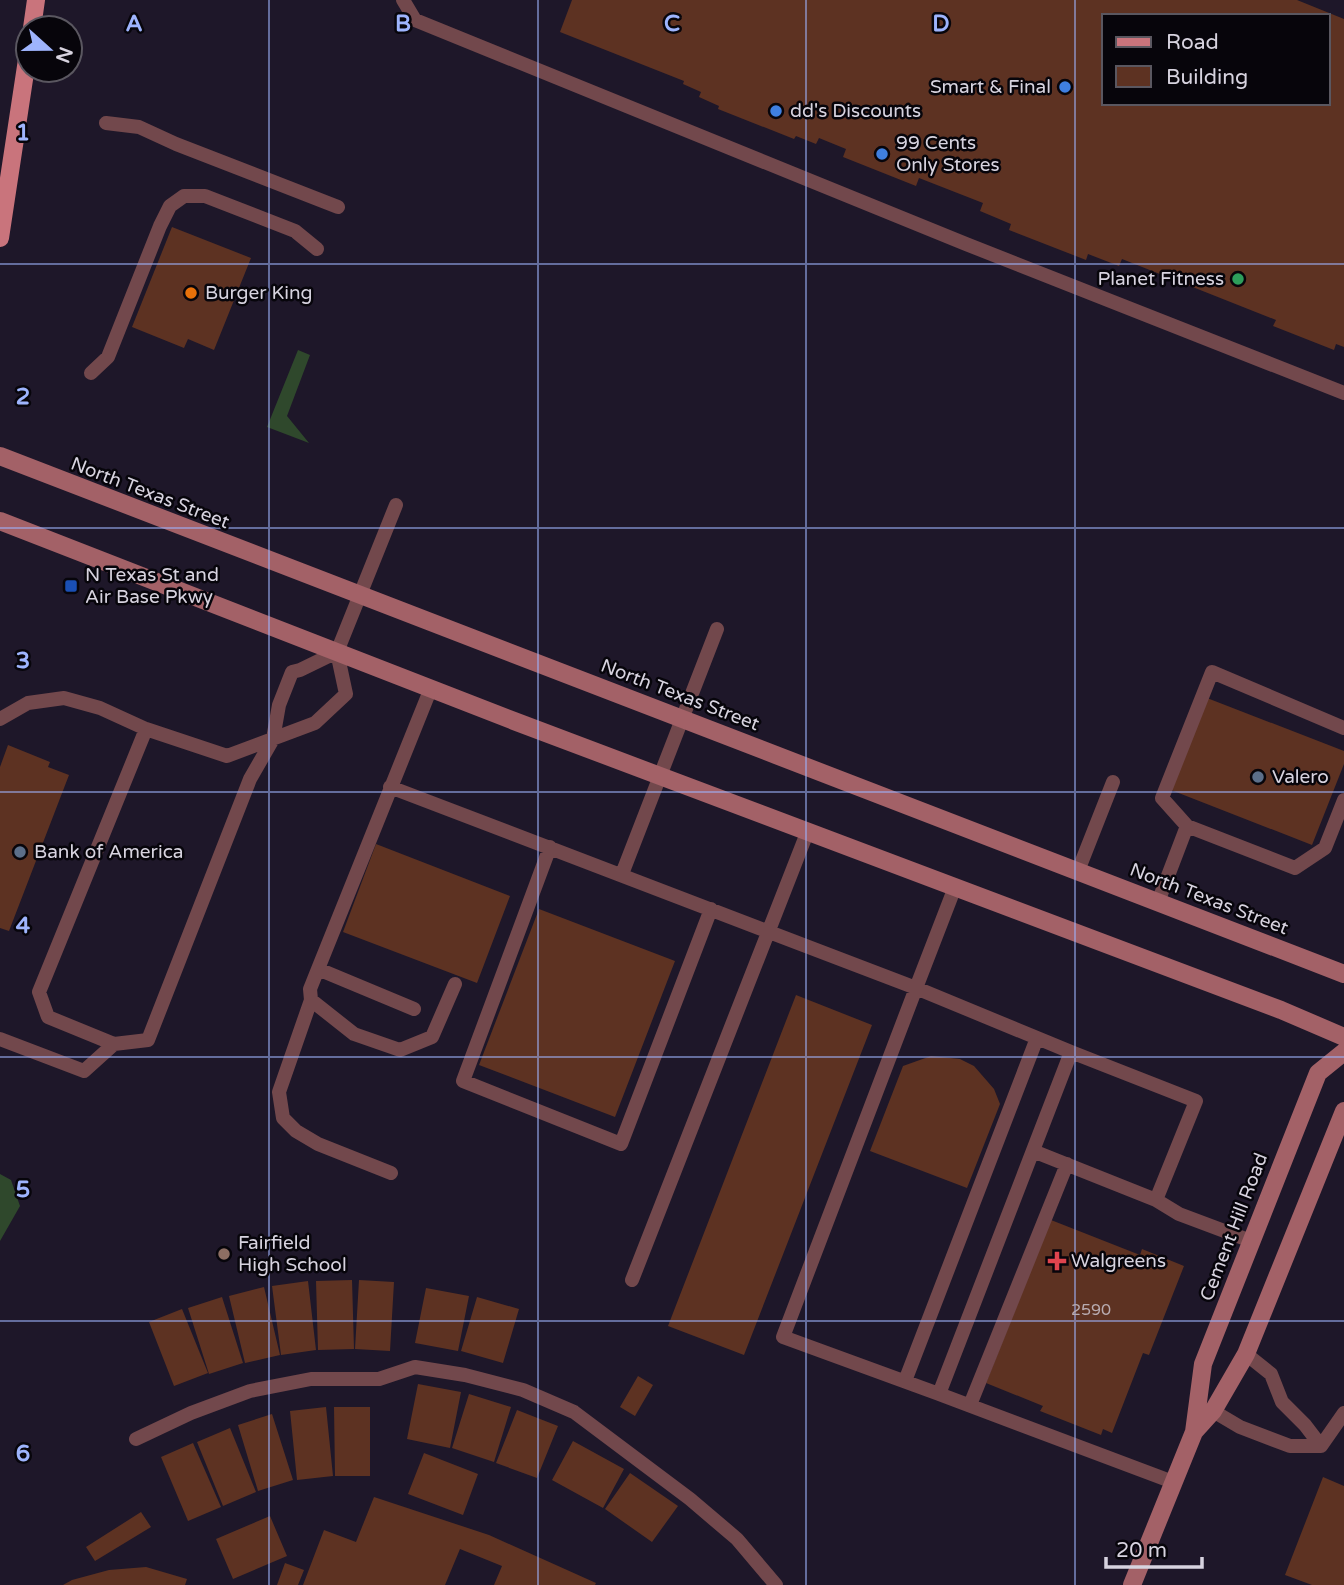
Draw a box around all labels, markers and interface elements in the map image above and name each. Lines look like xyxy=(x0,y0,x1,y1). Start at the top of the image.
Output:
text: A xyxy=(125,10,143,38)
text: B xyxy=(395,10,411,38)
text: C xyxy=(664,10,680,38)
text: D xyxy=(932,10,950,38)
north arrow xyxy=(14,14,84,84)
legend xyxy=(1102,14,1330,105)
text: Road xyxy=(1166,30,1219,55)
text: N xyxy=(51,44,77,66)
text: Building xyxy=(1166,65,1248,90)
place label: Smart & Final xyxy=(930,76,1051,98)
marker: Smart & Final xyxy=(1057,79,1073,95)
place label: dd's Discounts xyxy=(790,100,921,122)
marker: dd's Discounts xyxy=(768,103,784,119)
text: 1 xyxy=(16,119,30,147)
place label: 99 Cents Only Stores xyxy=(896,132,1000,176)
marker: 99 Cents Only Stores xyxy=(874,146,890,162)
place label: Planet Fitness xyxy=(1098,268,1224,290)
marker: Planet Fitness xyxy=(1230,271,1246,287)
place label: Burger King xyxy=(205,282,313,304)
marker: Burger King xyxy=(183,285,199,301)
text: 2 xyxy=(16,383,30,411)
street label: North Texas Street xyxy=(68,453,232,533)
place label: N Texas St and Air Base Pkwy xyxy=(85,564,219,608)
marker: N Texas St and Air Base Pkwy xyxy=(63,578,79,594)
text: 3 xyxy=(16,647,30,675)
street label: North Texas Street xyxy=(598,655,762,735)
place label: Valero xyxy=(1272,766,1329,788)
marker: Valero xyxy=(1250,769,1266,785)
place label: Bank of America xyxy=(34,841,183,863)
marker: Bank of America xyxy=(12,844,28,860)
street label: North Texas Street xyxy=(1127,859,1291,939)
text: 4 xyxy=(16,912,31,940)
street label: Cement Hill Road xyxy=(1196,1150,1272,1304)
text: 5 xyxy=(16,1176,30,1204)
place label: Fairfield High School xyxy=(238,1232,347,1276)
marker: Fairfield High School xyxy=(216,1246,232,1262)
place label: Walgreens xyxy=(1071,1250,1166,1272)
marker: Walgreens xyxy=(1049,1253,1065,1269)
house number: 2590 xyxy=(1071,1300,1111,1320)
text: 6 xyxy=(16,1440,30,1468)
scale bar xyxy=(1106,1526,1202,1570)
text: 20 m xyxy=(1116,1538,1167,1563)

